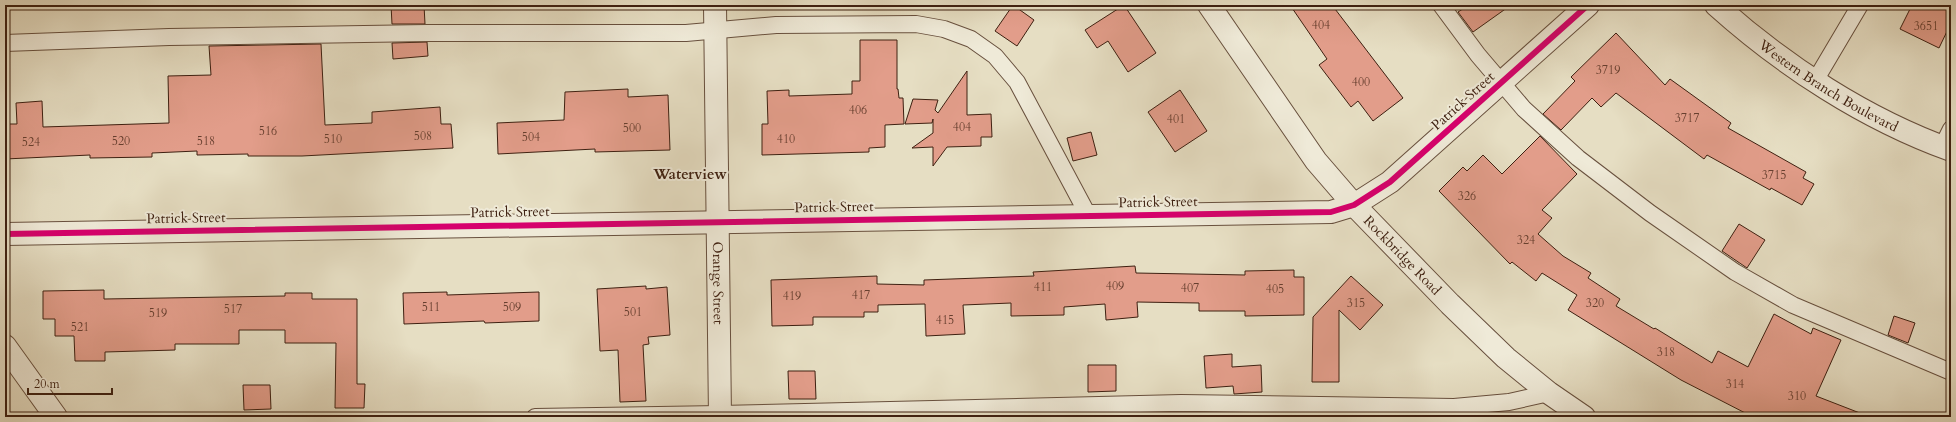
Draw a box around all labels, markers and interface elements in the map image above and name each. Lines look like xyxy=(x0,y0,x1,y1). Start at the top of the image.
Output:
house number: 404 xyxy=(1312,17,1330,33)
house number: 3651 xyxy=(1914,18,1938,34)
street label: Western Branch Boulevard xyxy=(1754,34,1902,136)
house number: 3719 xyxy=(1596,62,1620,78)
street label: Patrick Street xyxy=(1427,67,1499,135)
house number: 400 xyxy=(1352,74,1370,90)
house number: 406 xyxy=(849,102,867,118)
house number: 3717 xyxy=(1675,110,1699,126)
house number: 401 xyxy=(1167,111,1185,127)
house number: 404 xyxy=(953,119,971,135)
house number: 500 xyxy=(623,120,641,136)
house number: 516 xyxy=(259,123,277,139)
house number: 508 xyxy=(414,128,432,144)
house number: 504 xyxy=(522,129,540,145)
house number: 510 xyxy=(324,131,342,147)
house number: 410 xyxy=(777,131,795,147)
house number: 520 xyxy=(112,133,130,149)
house number: 518 xyxy=(197,133,215,149)
house number: 524 xyxy=(22,134,40,150)
district label: Waterview xyxy=(652,164,727,184)
house number: 3715 xyxy=(1762,167,1786,183)
house number: 326 xyxy=(1458,188,1476,204)
street label: Patrick Street xyxy=(1118,192,1198,212)
street label: Patrick Street xyxy=(794,197,874,217)
street label: Patrick Street xyxy=(470,202,550,222)
street label: Patrick Street xyxy=(146,208,226,228)
street label: Rockbridge Road xyxy=(1360,211,1446,299)
house number: 324 xyxy=(1517,232,1535,248)
street label: Orange Street xyxy=(708,241,728,325)
house number: 409 xyxy=(1106,278,1124,294)
house number: 411 xyxy=(1034,279,1052,295)
house number: 407 xyxy=(1181,280,1199,296)
house number: 405 xyxy=(1266,281,1284,297)
house number: 417 xyxy=(852,287,870,303)
house number: 419 xyxy=(783,288,801,304)
house number: 315 xyxy=(1347,295,1365,311)
house number: 320 xyxy=(1586,295,1604,311)
house number: 511 xyxy=(422,299,440,315)
house number: 509 xyxy=(503,299,521,315)
house number: 517 xyxy=(224,301,242,317)
house number: 501 xyxy=(624,304,642,320)
house number: 519 xyxy=(149,305,167,321)
house number: 415 xyxy=(936,312,954,328)
house number: 521 xyxy=(71,319,89,335)
house number: 318 xyxy=(1657,344,1675,360)
scale bar xyxy=(28,370,112,396)
text: 20 m xyxy=(34,376,61,392)
house number: 314 xyxy=(1726,376,1744,392)
house number: 310 xyxy=(1788,388,1806,404)

